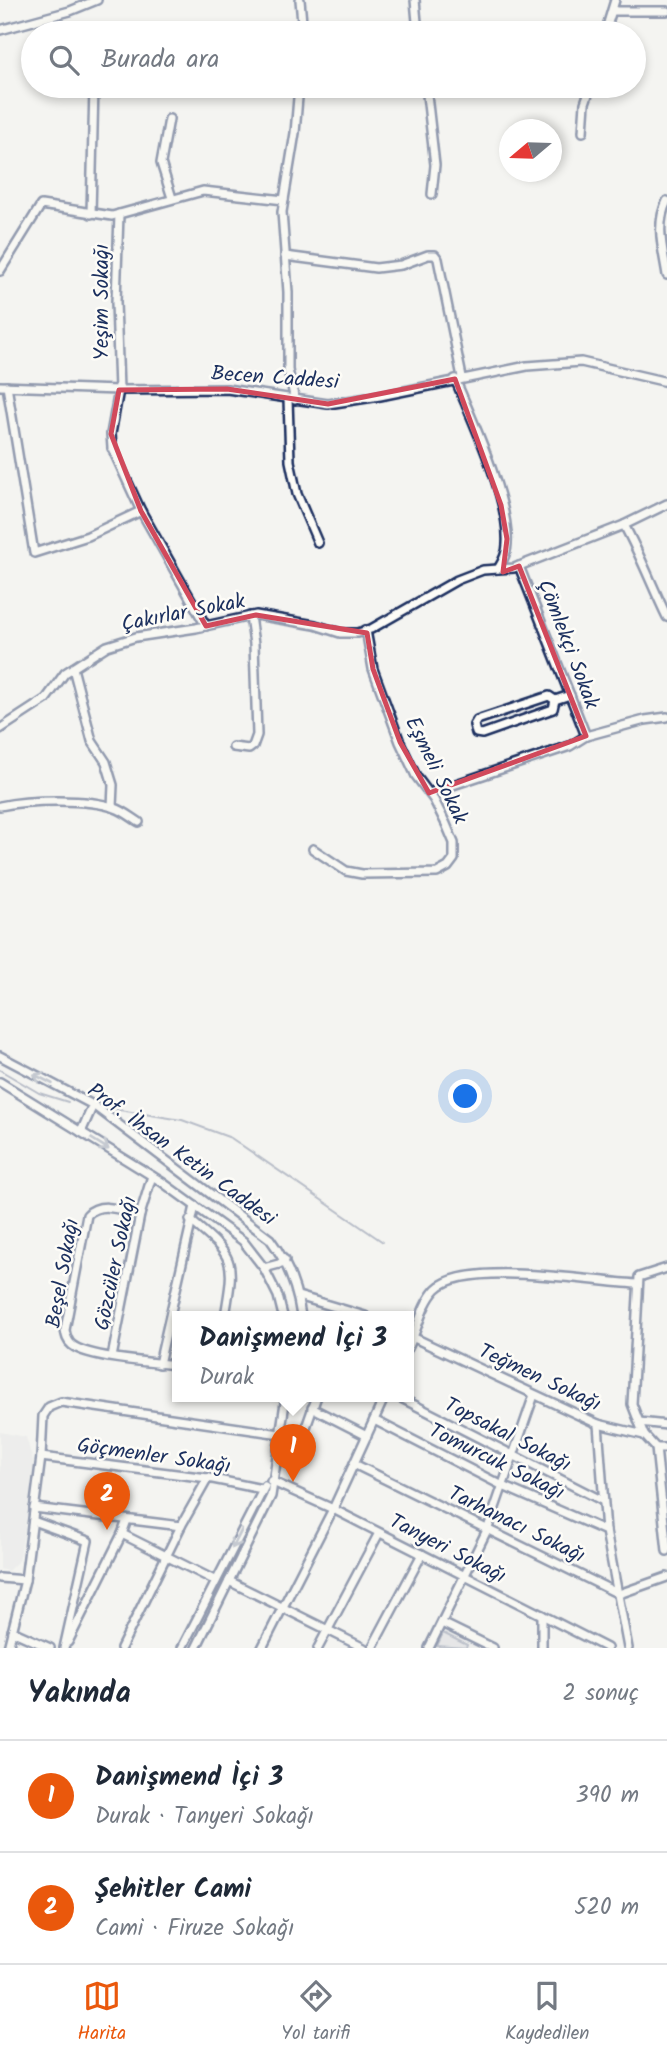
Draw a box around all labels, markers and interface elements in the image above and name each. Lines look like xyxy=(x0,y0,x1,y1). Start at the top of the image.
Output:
search box xyxy=(21,21,646,98)
text: Burada ara xyxy=(101,39,219,81)
icon: search xyxy=(45,41,83,79)
north arrow xyxy=(499,119,562,182)
street label: Yeşim Sokağı xyxy=(86,244,119,360)
street label: Becen Caddesi xyxy=(210,358,341,399)
street label: Çömlekçi Sokak xyxy=(528,575,607,714)
street label: Çakırlar Sokak xyxy=(119,585,248,642)
street label: Eşmeli Sokak xyxy=(395,711,476,830)
one-way arrow xyxy=(33,1072,54,1086)
street label: Prof. İhsan Ketin Caddesi xyxy=(80,1075,283,1236)
your location xyxy=(448,1079,482,1113)
one-way arrow xyxy=(89,1137,109,1151)
street label: Gözcüler Sokağı xyxy=(86,1193,147,1334)
street label: Beşel Sokağı xyxy=(38,1216,89,1331)
popup xyxy=(172,1311,414,1402)
text: Danişmend İçi 3 xyxy=(199,1318,387,1360)
street label: Teğmen Sokağı xyxy=(473,1335,606,1421)
text: Durak xyxy=(199,1360,254,1396)
street label: Topsakal Sokağı xyxy=(438,1389,577,1481)
street label: Tomurcuk Sokağı xyxy=(423,1415,570,1510)
pin: 1 xyxy=(270,1424,316,1482)
street label: Göçmenler Sokağı xyxy=(75,1429,233,1484)
pin: 2 xyxy=(84,1472,130,1530)
street label: Tarhanacı Sokağı xyxy=(442,1478,591,1573)
street label: Tanyeri Sokağı xyxy=(383,1506,512,1593)
one-way arrow xyxy=(229,1528,243,1549)
text: Yakında xyxy=(28,1670,131,1718)
text: 2 sonuç xyxy=(563,1676,639,1712)
text: Danişmend İçi 3 xyxy=(95,1757,283,1799)
text: 1 xyxy=(48,1778,54,1814)
text: 390 m xyxy=(576,1778,639,1814)
text: Durak · Tanyeri Sokağı xyxy=(95,1799,314,1835)
text: Şehitler Cami xyxy=(95,1869,251,1911)
text: 2 xyxy=(44,1890,58,1926)
text: 520 m xyxy=(574,1890,639,1926)
text: Cami · Firuze Sokağı xyxy=(95,1911,294,1947)
tab: Harita xyxy=(77,1977,126,2049)
tab: Yol tarifi xyxy=(281,1977,350,2049)
tab: Kaydedilen xyxy=(505,1977,589,2049)

